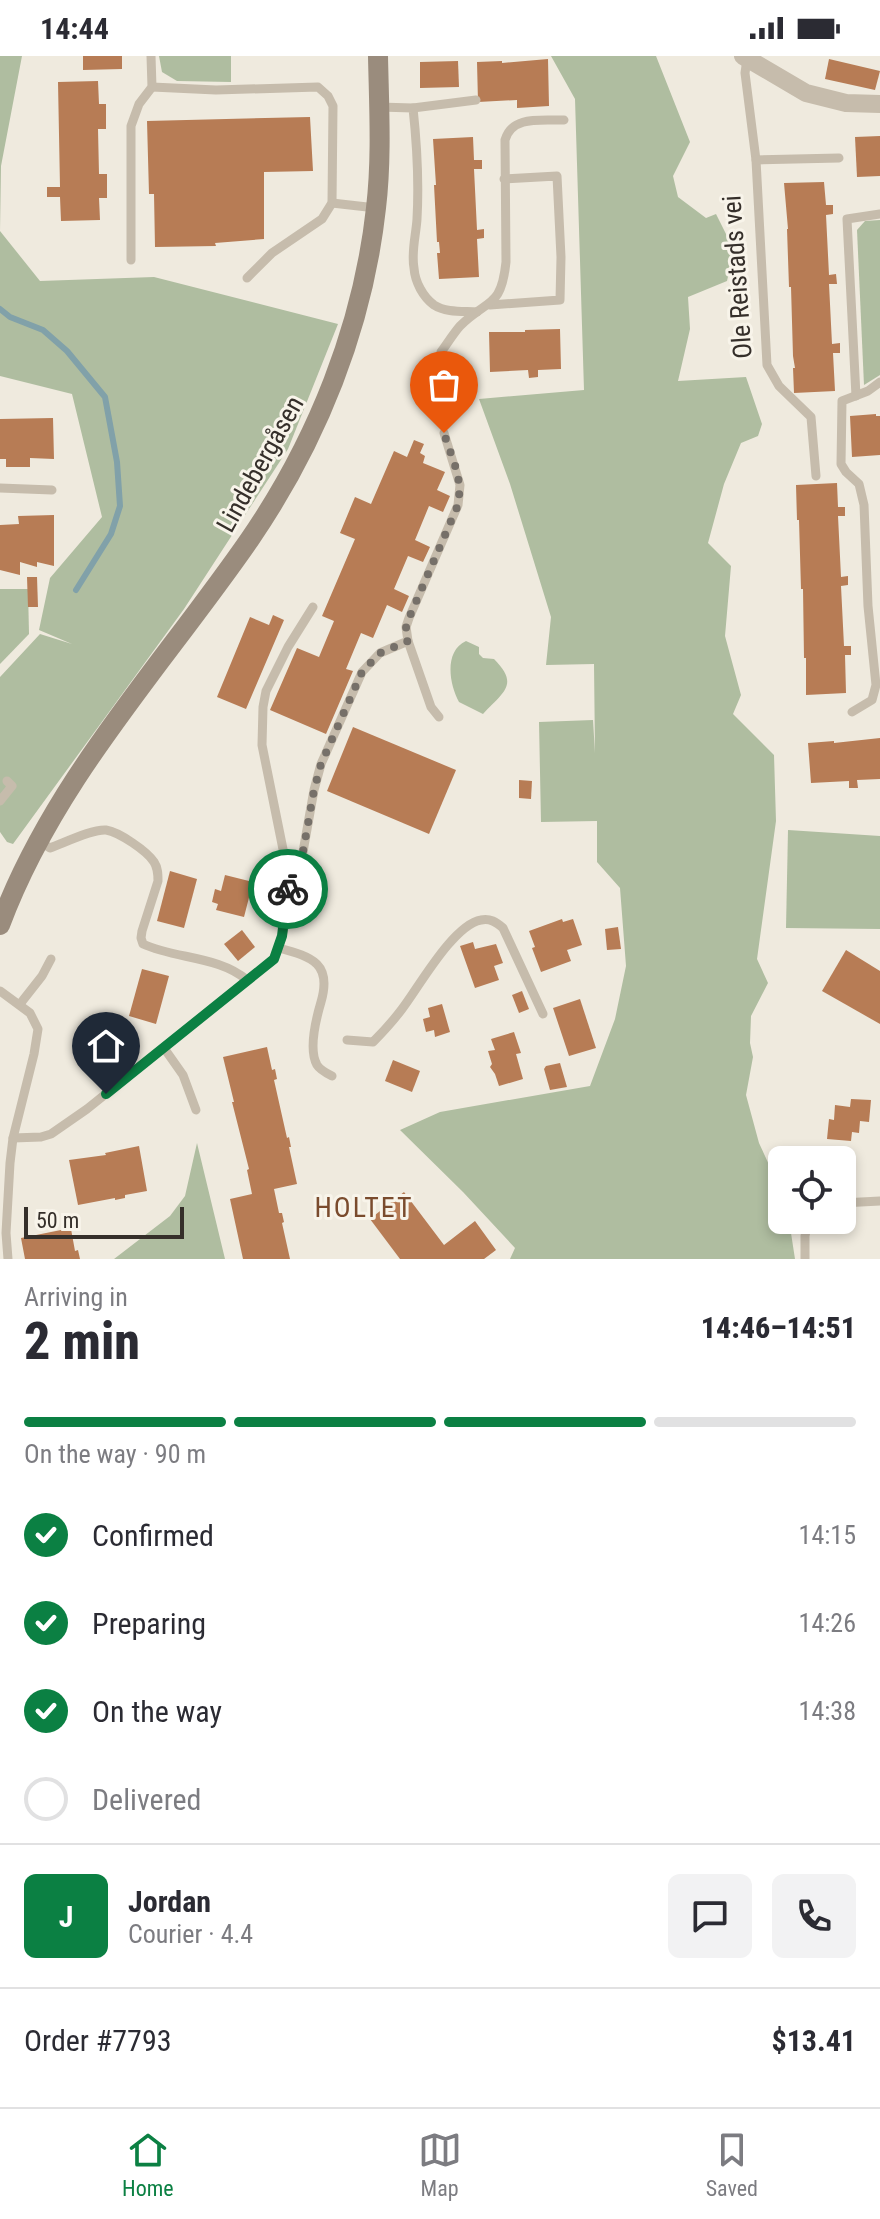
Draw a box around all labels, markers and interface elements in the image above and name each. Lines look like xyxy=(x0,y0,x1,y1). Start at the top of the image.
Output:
text: 14:44 xyxy=(40,11,109,46)
street label: Ole Reistads vei xyxy=(716,194,758,360)
pin xyxy=(410,351,478,433)
icon: bag xyxy=(422,363,466,407)
street label: Lindebergåsen xyxy=(210,391,310,537)
courier xyxy=(248,849,328,929)
icon: bike xyxy=(266,867,310,911)
pin xyxy=(72,1012,140,1094)
icon: home xyxy=(84,1024,128,1068)
map controls xyxy=(768,1146,856,1234)
button: locate xyxy=(768,1146,856,1234)
district label: HOLTET xyxy=(314,1191,414,1224)
scale bar xyxy=(24,1203,184,1239)
text: 50 m xyxy=(36,1208,79,1233)
text: Arriving in xyxy=(24,1282,128,1312)
text: 14:46–14:51 xyxy=(701,1310,856,1345)
text: 2 min xyxy=(24,1311,140,1372)
text: On the way · 90 m xyxy=(24,1439,206,1469)
icon: check xyxy=(24,1513,68,1557)
text: Confirmed xyxy=(92,1518,214,1553)
text: 14:15 xyxy=(799,1520,856,1550)
icon: check xyxy=(24,1601,68,1645)
text: Preparing xyxy=(92,1606,206,1641)
text: 14:26 xyxy=(799,1608,856,1638)
icon: check xyxy=(24,1689,68,1733)
text: On the way xyxy=(92,1694,222,1729)
text: 14:38 xyxy=(799,1696,856,1726)
text: Delivered xyxy=(92,1782,201,1817)
button: chat xyxy=(668,1874,752,1958)
button: phone xyxy=(772,1874,856,1958)
text: Jordan xyxy=(128,1884,211,1919)
text: J xyxy=(59,1899,73,1934)
text: Courier · 4.4 xyxy=(128,1919,253,1949)
text: Order #7793 xyxy=(24,2023,172,2058)
text: $13.41 xyxy=(771,2023,856,2058)
tab: Home xyxy=(122,2128,174,2201)
tab: Map xyxy=(418,2128,462,2201)
tab: Saved xyxy=(706,2128,758,2201)

